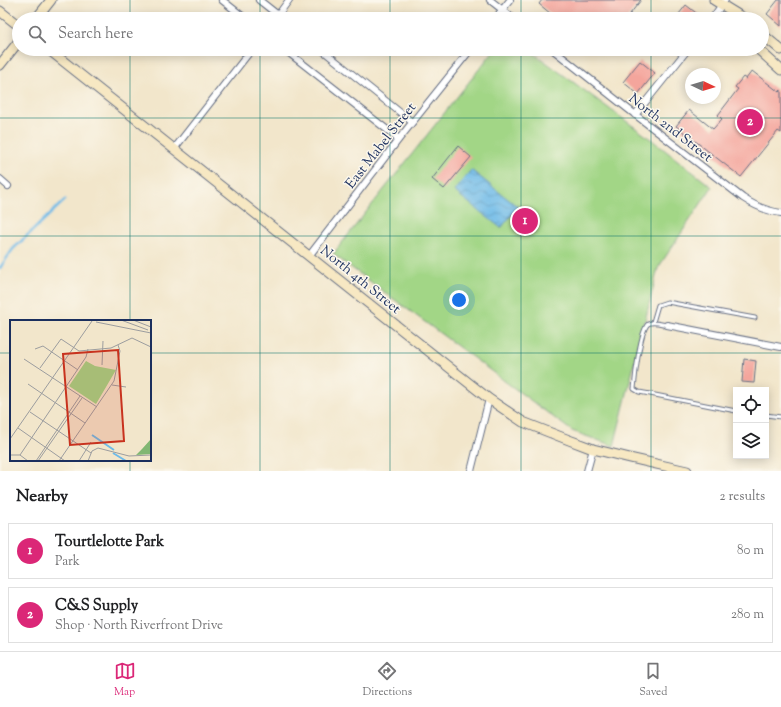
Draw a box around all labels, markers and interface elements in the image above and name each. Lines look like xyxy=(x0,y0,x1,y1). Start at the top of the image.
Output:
search box xyxy=(12,12,769,56)
icon: search xyxy=(26,23,48,45)
text: Search here xyxy=(58,24,133,45)
north arrow xyxy=(685,68,721,104)
street label: North 2nd Street xyxy=(624,89,716,168)
street label: East Mabel Street xyxy=(342,99,422,194)
pin: 2 xyxy=(737,107,763,137)
pin: 1 xyxy=(512,206,538,236)
street label: North 4th Street xyxy=(315,242,405,320)
your location xyxy=(449,290,469,310)
inset map xyxy=(10,320,151,461)
map controls xyxy=(733,387,769,459)
button: locate xyxy=(733,387,769,423)
button: layers xyxy=(733,423,769,459)
text: Nearby xyxy=(16,485,68,509)
text: 2 results xyxy=(720,488,765,506)
text: Tourtlelotte Park xyxy=(55,532,164,553)
text: 1 xyxy=(28,542,32,560)
text: 80 m xyxy=(737,542,764,560)
text: Park xyxy=(55,553,80,571)
text: C&S Supply xyxy=(55,596,138,617)
text: 2 xyxy=(27,606,33,624)
text: 280 m xyxy=(731,606,764,624)
text: Shop · North Riverfront Drive xyxy=(55,617,223,635)
tab: Map xyxy=(114,660,136,700)
tab: Directions xyxy=(363,660,412,700)
tab: Saved xyxy=(639,660,667,700)

